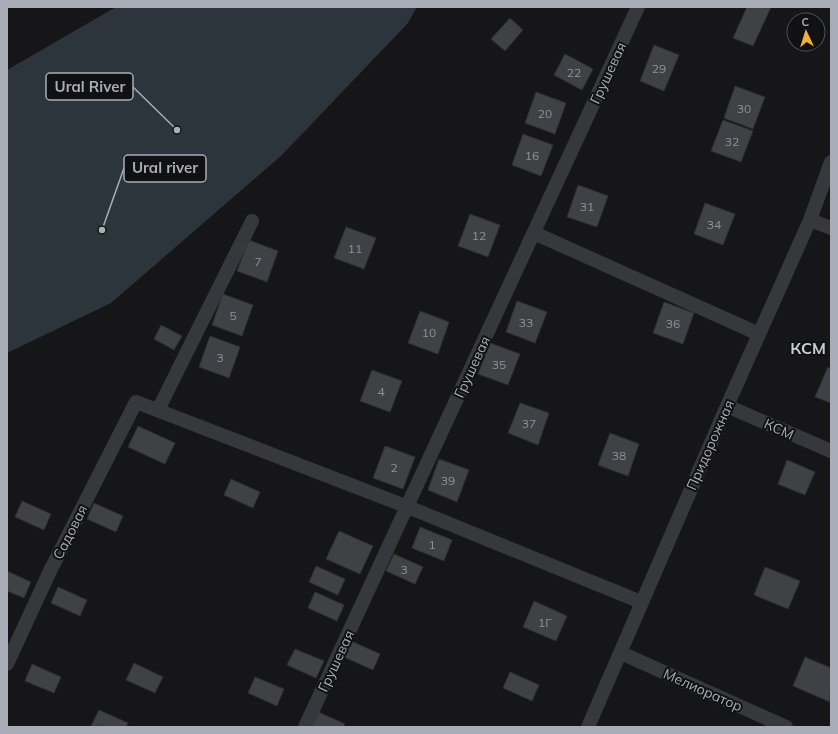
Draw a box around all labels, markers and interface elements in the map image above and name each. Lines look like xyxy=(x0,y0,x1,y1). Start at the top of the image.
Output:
north arrow xyxy=(786,12,826,52)
text: С xyxy=(801,15,810,29)
street label: Грушевая xyxy=(586,39,630,107)
house number: 29 xyxy=(652,61,666,76)
house number: 22 xyxy=(567,65,581,80)
callout: Ural River xyxy=(46,73,133,100)
text: Ural River xyxy=(55,77,126,96)
house number: 30 xyxy=(737,101,751,116)
house number: 20 xyxy=(538,106,552,121)
house number: 32 xyxy=(725,134,739,149)
house number: 16 xyxy=(525,148,539,163)
callout: Ural river xyxy=(124,155,206,182)
text: Ural river xyxy=(132,158,198,177)
house number: 31 xyxy=(580,199,594,214)
house number: 34 xyxy=(707,217,721,232)
house number: 12 xyxy=(472,228,486,243)
house number: 11 xyxy=(348,241,362,256)
house number: 7 xyxy=(254,254,262,269)
house number: 5 xyxy=(229,308,237,323)
house number: 33 xyxy=(519,315,533,330)
house number: 36 xyxy=(666,316,680,331)
house number: 10 xyxy=(422,325,436,340)
street label: Грушевая xyxy=(450,333,494,401)
district label: КСМ xyxy=(790,338,826,358)
house number: 3 xyxy=(216,350,224,365)
house number: 35 xyxy=(492,357,506,372)
house number: 4 xyxy=(377,384,385,399)
street label: Придорожная xyxy=(682,397,738,493)
street label: КСМ xyxy=(761,415,797,443)
house number: 37 xyxy=(522,416,536,431)
house number: 38 xyxy=(612,448,626,463)
house number: 2 xyxy=(390,460,398,475)
house number: 39 xyxy=(441,473,455,488)
street label: Садовая xyxy=(49,502,91,562)
house number: 1 xyxy=(428,537,436,552)
house number: 3 xyxy=(400,562,408,577)
house number: 1Г xyxy=(538,615,552,630)
street label: Грушевая xyxy=(314,627,358,695)
street label: Мелиоратор xyxy=(661,665,745,715)

